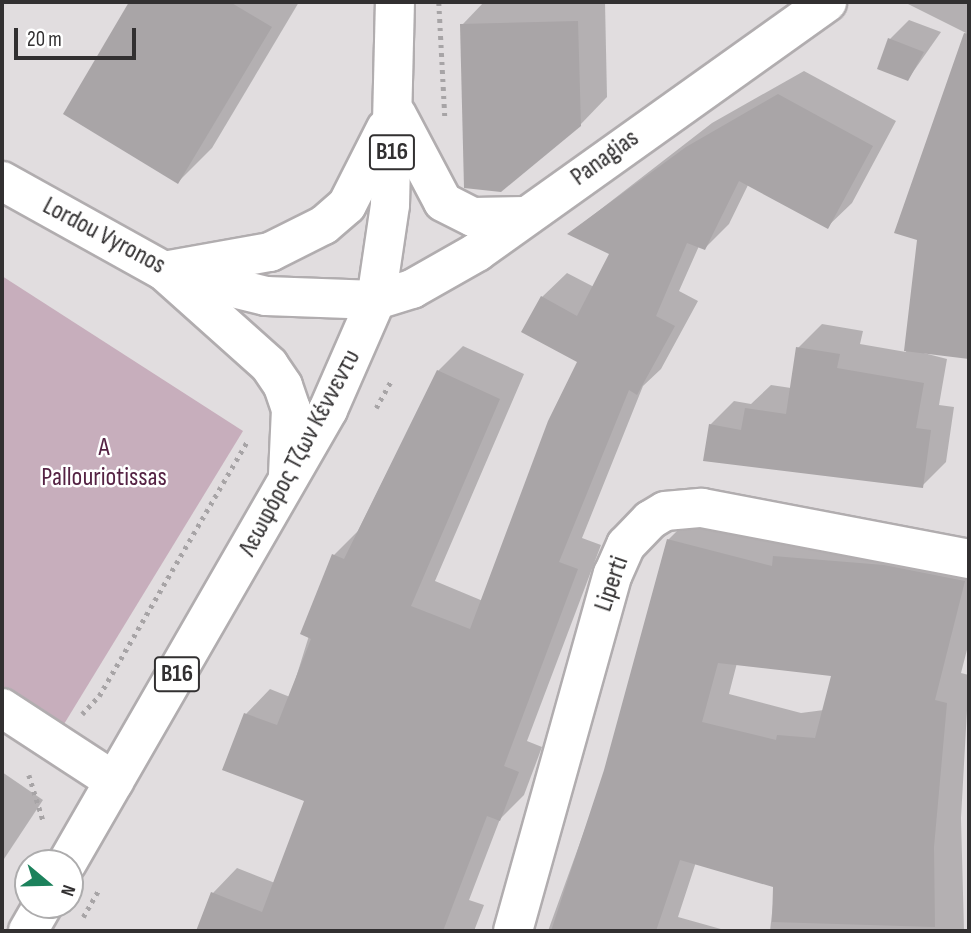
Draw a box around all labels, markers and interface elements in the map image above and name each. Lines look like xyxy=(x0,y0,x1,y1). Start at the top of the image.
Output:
scale bar xyxy=(18,14,140,58)
text: 20 m xyxy=(27,27,62,52)
street label: Panagias xyxy=(565,123,645,193)
road number: B16 xyxy=(368,132,416,172)
street label: Lordou Vyronos xyxy=(37,191,171,281)
street label: Λεωφόρος Τζων Κέννεντυ xyxy=(232,344,368,562)
park label: A Pallouriotissas xyxy=(41,432,167,494)
street label: Liperti xyxy=(588,552,636,616)
road number: B16 xyxy=(152,654,202,694)
north arrow xyxy=(14,849,84,919)
text: N xyxy=(55,882,80,899)

